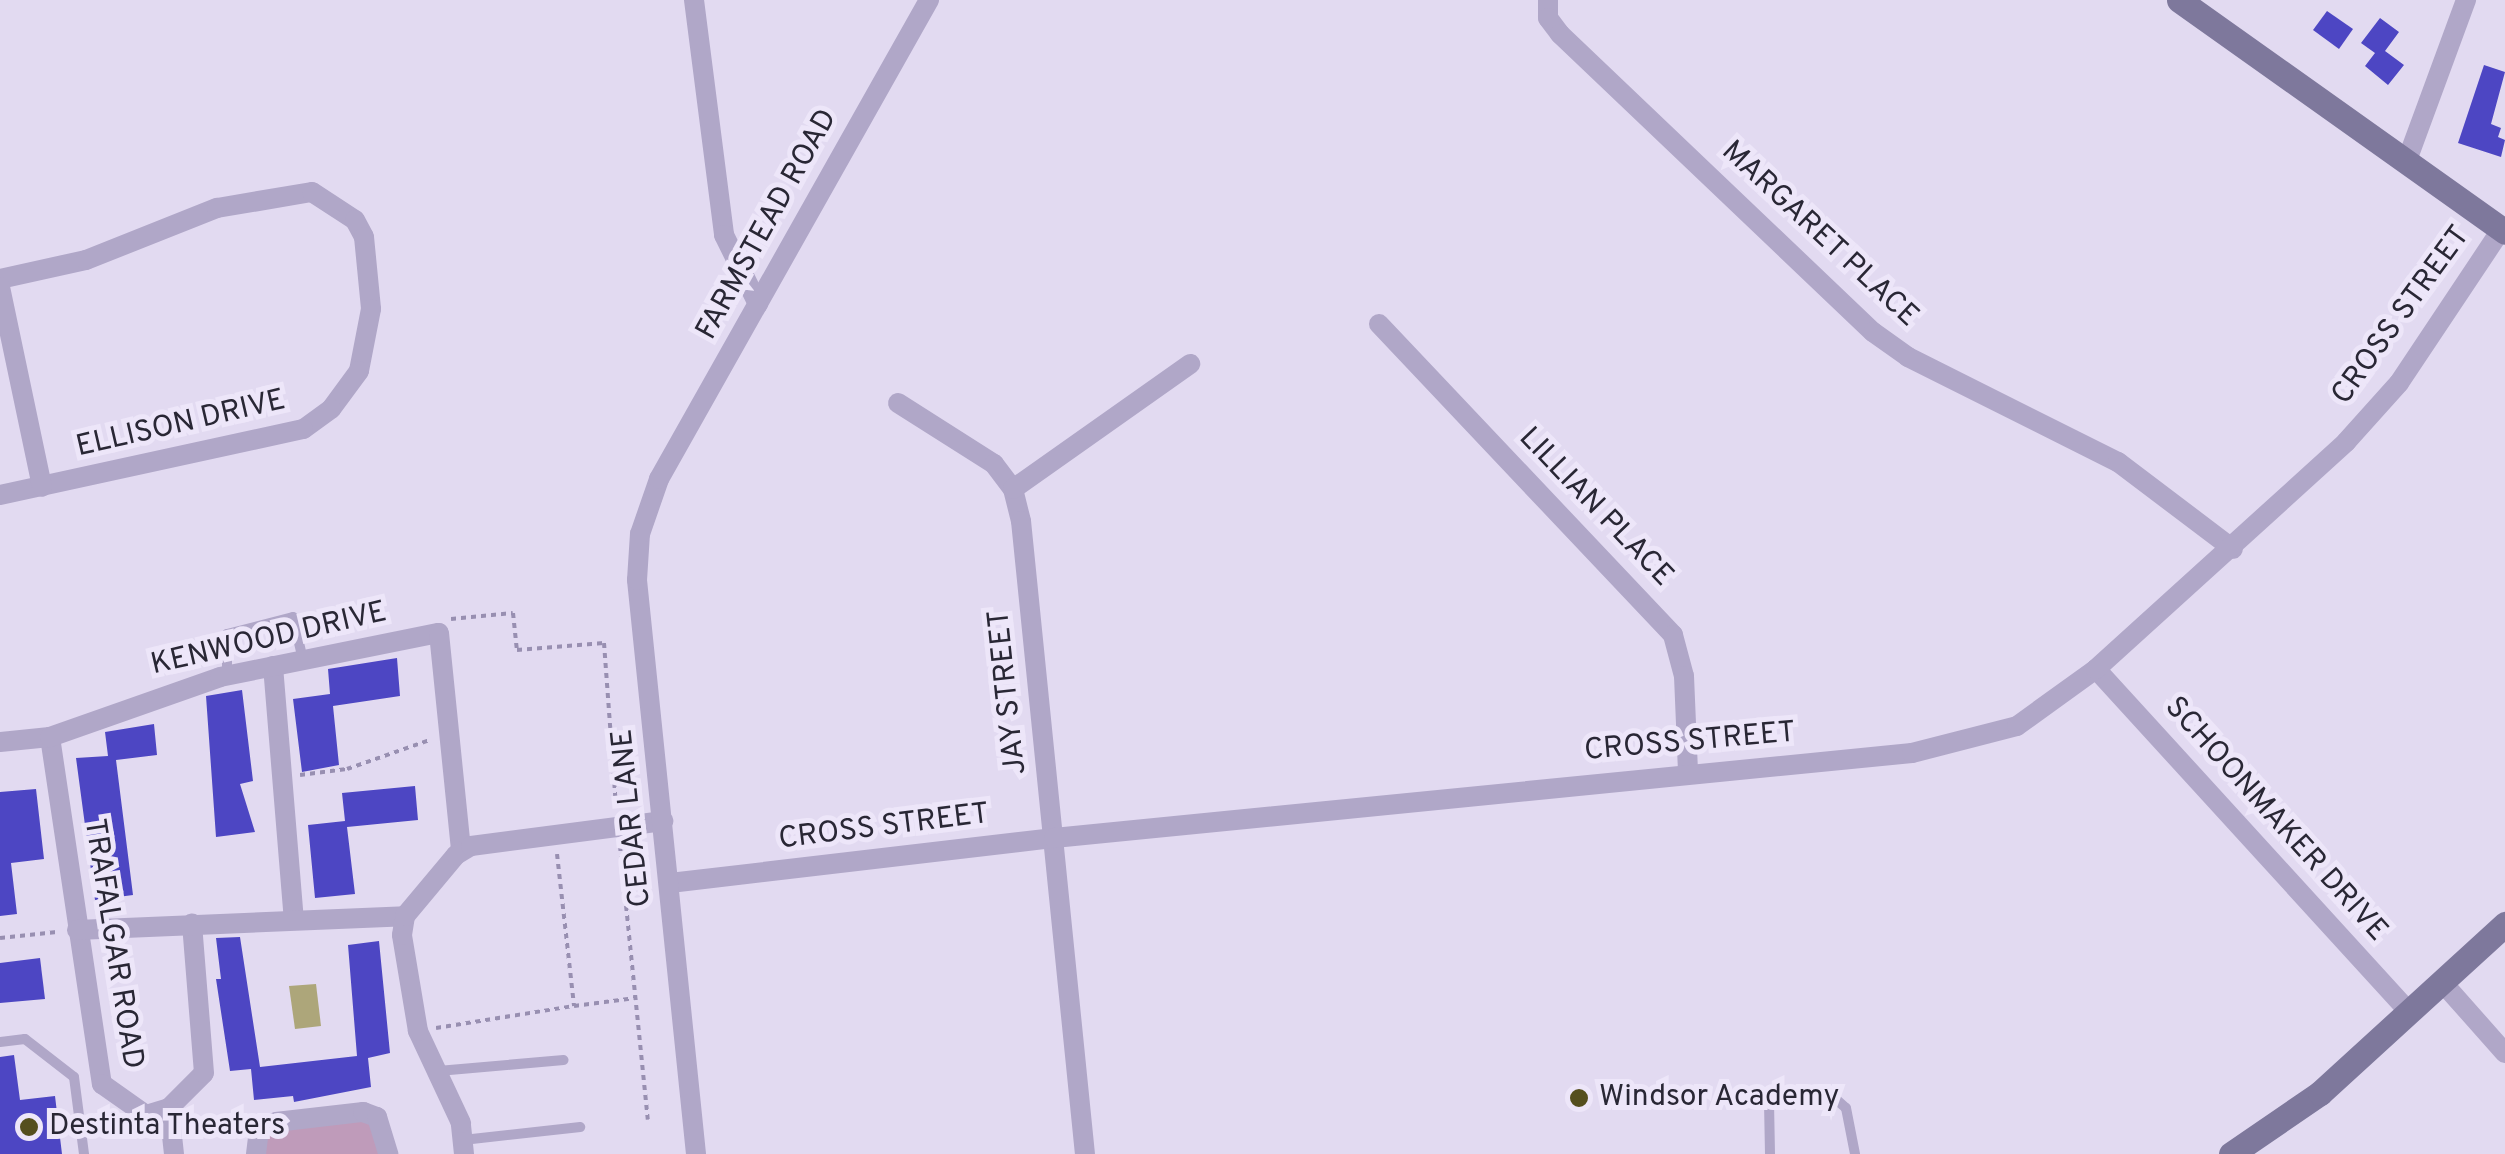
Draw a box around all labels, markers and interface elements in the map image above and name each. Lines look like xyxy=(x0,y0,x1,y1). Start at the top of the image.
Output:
street label: FARMSTEAD ROAD xyxy=(690,104,846,346)
street label: MARGARET PLACE xyxy=(1713,134,1925,336)
street label: CROSS STREET xyxy=(2325,220,2479,412)
street label: ELLISON DRIVE xyxy=(73,383,289,467)
street label: LILLIAN PLACE xyxy=(1510,421,1680,595)
street label: KENWOOD DRIVE xyxy=(148,595,390,685)
street label: JAY STREET xyxy=(982,607,1036,777)
street label: SCHOONMAKER DRIVE xyxy=(2156,690,2394,950)
street label: CROSS STREET xyxy=(1583,716,1797,770)
street label: CEDAR LANE xyxy=(606,727,660,909)
street label: CROSS STREET xyxy=(777,797,991,859)
street label: TRAFALGAR ROAD xyxy=(74,816,150,1072)
place label: Windsor Academy xyxy=(1599,1080,1841,1116)
marker: Windsor Academy xyxy=(1568,1087,1590,1109)
place label: Destinta Theaters xyxy=(49,1109,287,1145)
marker: Destinta Theaters xyxy=(18,1116,40,1138)

